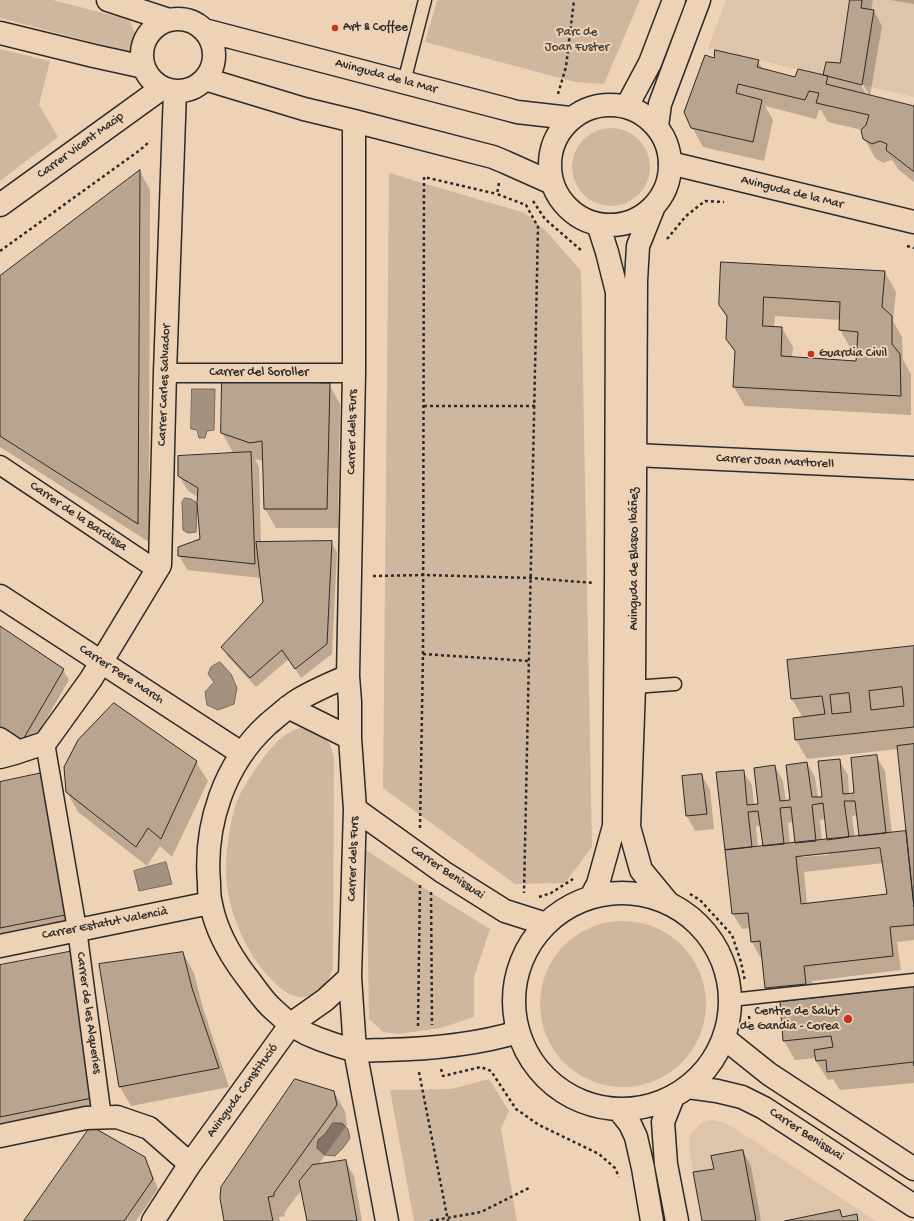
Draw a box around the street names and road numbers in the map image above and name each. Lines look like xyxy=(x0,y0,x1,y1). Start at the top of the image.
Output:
street label: Avinguda de la Mar xyxy=(333,56,439,98)
street label: Carrer Vicent Macip xyxy=(35,109,127,183)
street label: Avinguda de la Mar xyxy=(739,173,845,213)
street label: Carrer Carles Salvador xyxy=(155,324,175,446)
street label: Carrer del Soroller xyxy=(209,365,309,381)
street label: Carrer dels Furs xyxy=(344,389,362,475)
street label: Carrer Joan Martorell xyxy=(716,451,834,473)
street label: Carrer de la Bardissa xyxy=(26,479,130,555)
street label: Avinguda de Blasco Ibáñez xyxy=(627,488,643,630)
street label: Carrer Pere March xyxy=(76,642,166,708)
street label: Carrer dels Furs xyxy=(345,816,363,902)
street label: Carrer Benissuai xyxy=(407,843,487,903)
street label: Carrer Estatut Valencià xyxy=(41,904,169,944)
street label: Carrer de les Alqueries xyxy=(72,951,104,1075)
street label: Avinguda Constitució xyxy=(204,1041,282,1141)
street label: Carrer Benissuai xyxy=(766,1105,846,1165)

